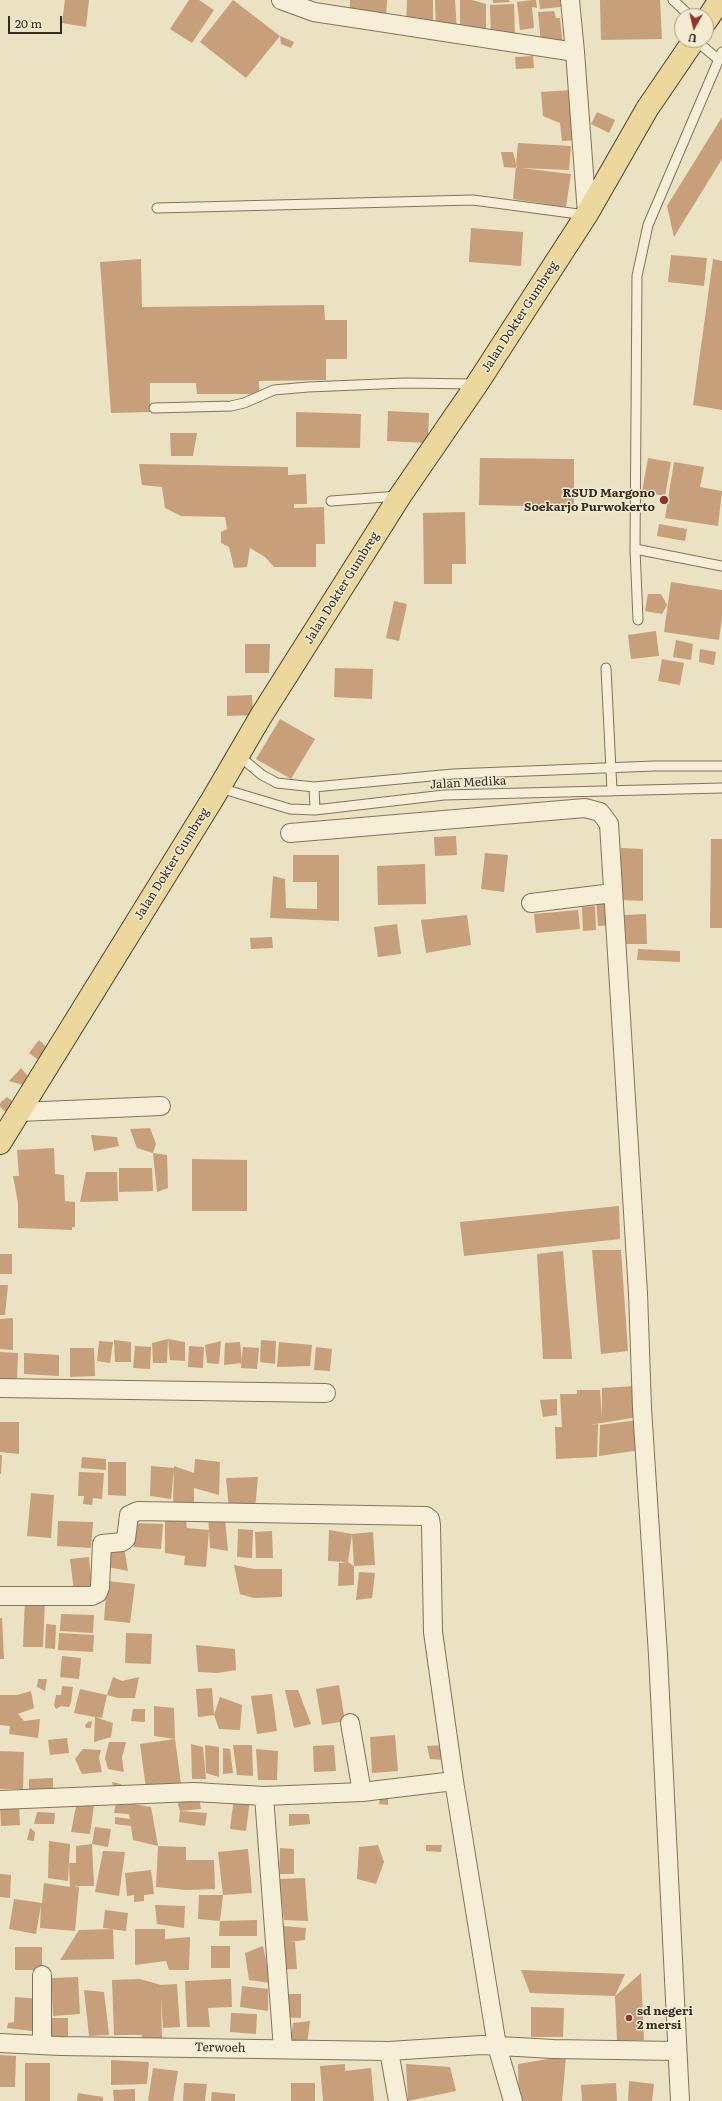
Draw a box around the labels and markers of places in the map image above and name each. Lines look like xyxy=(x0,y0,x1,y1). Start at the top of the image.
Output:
place label: RSUD Margono Soekarjo Purwokerto xyxy=(524,486,655,514)
marker: RSUD Margono Soekarjo Purwokerto xyxy=(658,494,670,506)
place label: sd negeri 2 mersi xyxy=(637,2004,693,2032)
marker: sd negeri 2 mersi xyxy=(624,2013,634,2023)

